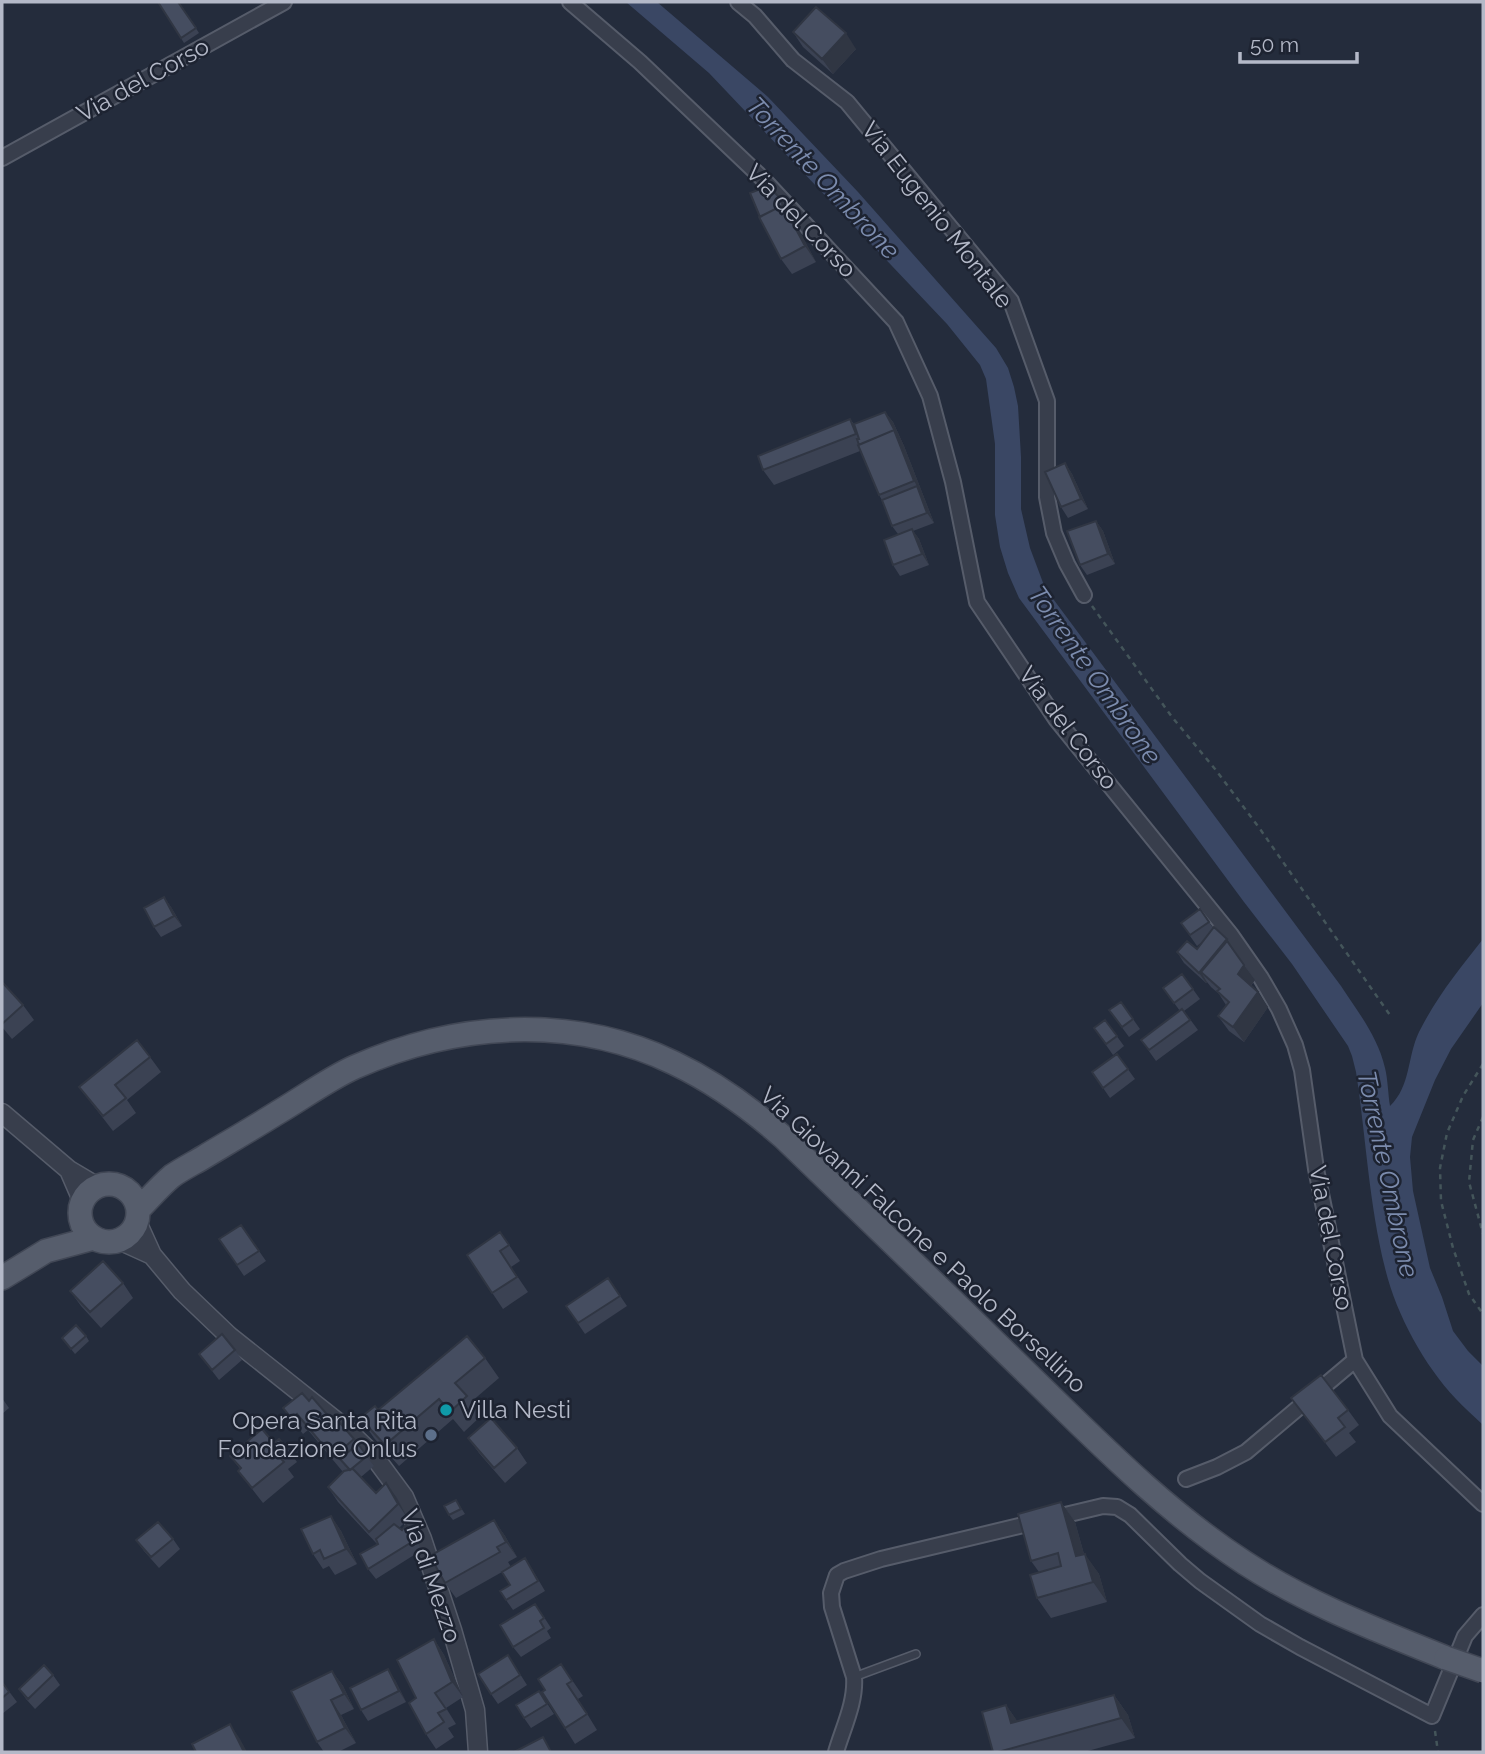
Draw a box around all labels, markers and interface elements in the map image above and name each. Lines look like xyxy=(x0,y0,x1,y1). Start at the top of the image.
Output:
scale bar xyxy=(1240,21,1357,65)
street label: Via del Corso xyxy=(72,31,214,128)
text: 50 m xyxy=(1250,32,1299,57)
water label: Torrente Ombrone xyxy=(740,91,906,265)
street label: Via Eugenio Montale xyxy=(856,116,1019,314)
street label: Via del Corso xyxy=(740,158,863,283)
water label: Torrente Ombrone xyxy=(1022,580,1168,770)
street label: Via del Corso xyxy=(1013,660,1124,795)
water label: Torrente Ombrone xyxy=(1351,1068,1425,1280)
street label: Via Giovanni Falcone e Paolo Borsellino xyxy=(754,1080,1093,1399)
street label: Via del Corso xyxy=(1303,1163,1360,1313)
place label: Villa Nesti xyxy=(460,1395,571,1424)
marker: Villa Nesti xyxy=(438,1402,454,1418)
place label: Opera Santa Rita Fondazione Onlus xyxy=(218,1406,417,1463)
marker: Opera Santa Rita Fondazione Onlus xyxy=(423,1427,439,1443)
street label: Via di Mezzo xyxy=(395,1505,468,1646)

